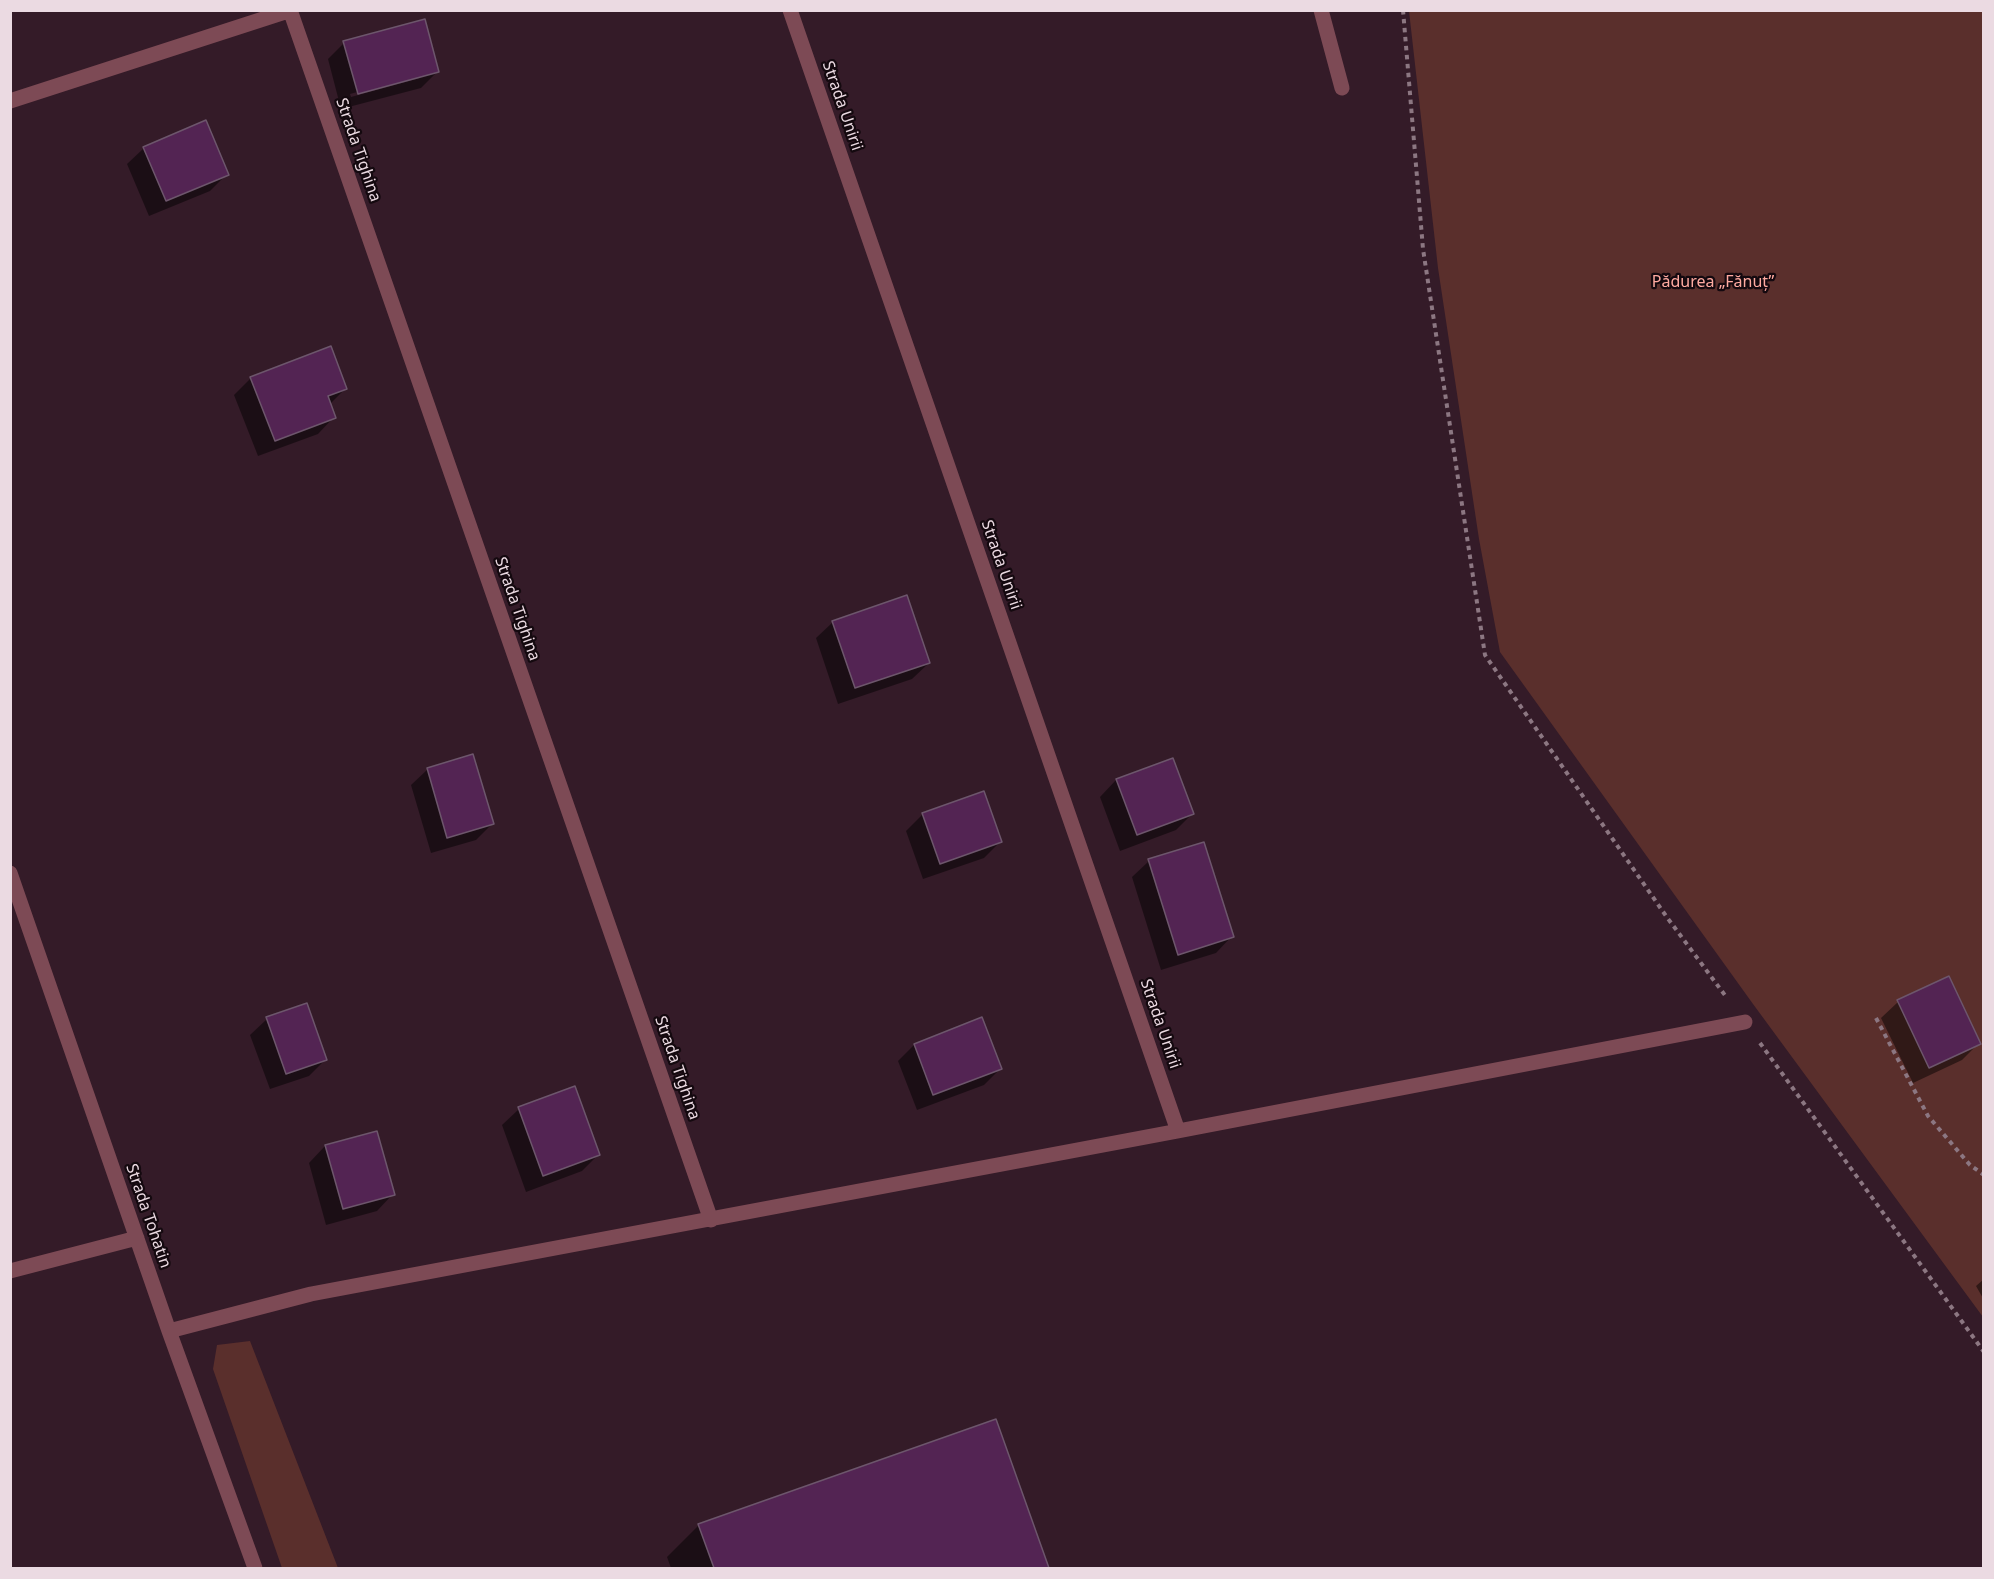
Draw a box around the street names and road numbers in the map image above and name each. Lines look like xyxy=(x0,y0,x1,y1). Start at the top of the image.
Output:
street label: Strada Unirii xyxy=(818,59,866,153)
street label: Strada Tighina xyxy=(331,96,385,204)
street label: Strada Unirii xyxy=(977,518,1025,612)
street label: Strada Tighina xyxy=(490,555,544,663)
street label: Strada Unirii xyxy=(1136,977,1184,1071)
street label: Strada Tighina xyxy=(650,1014,704,1122)
street label: Strada Tohatin xyxy=(121,1161,175,1271)

